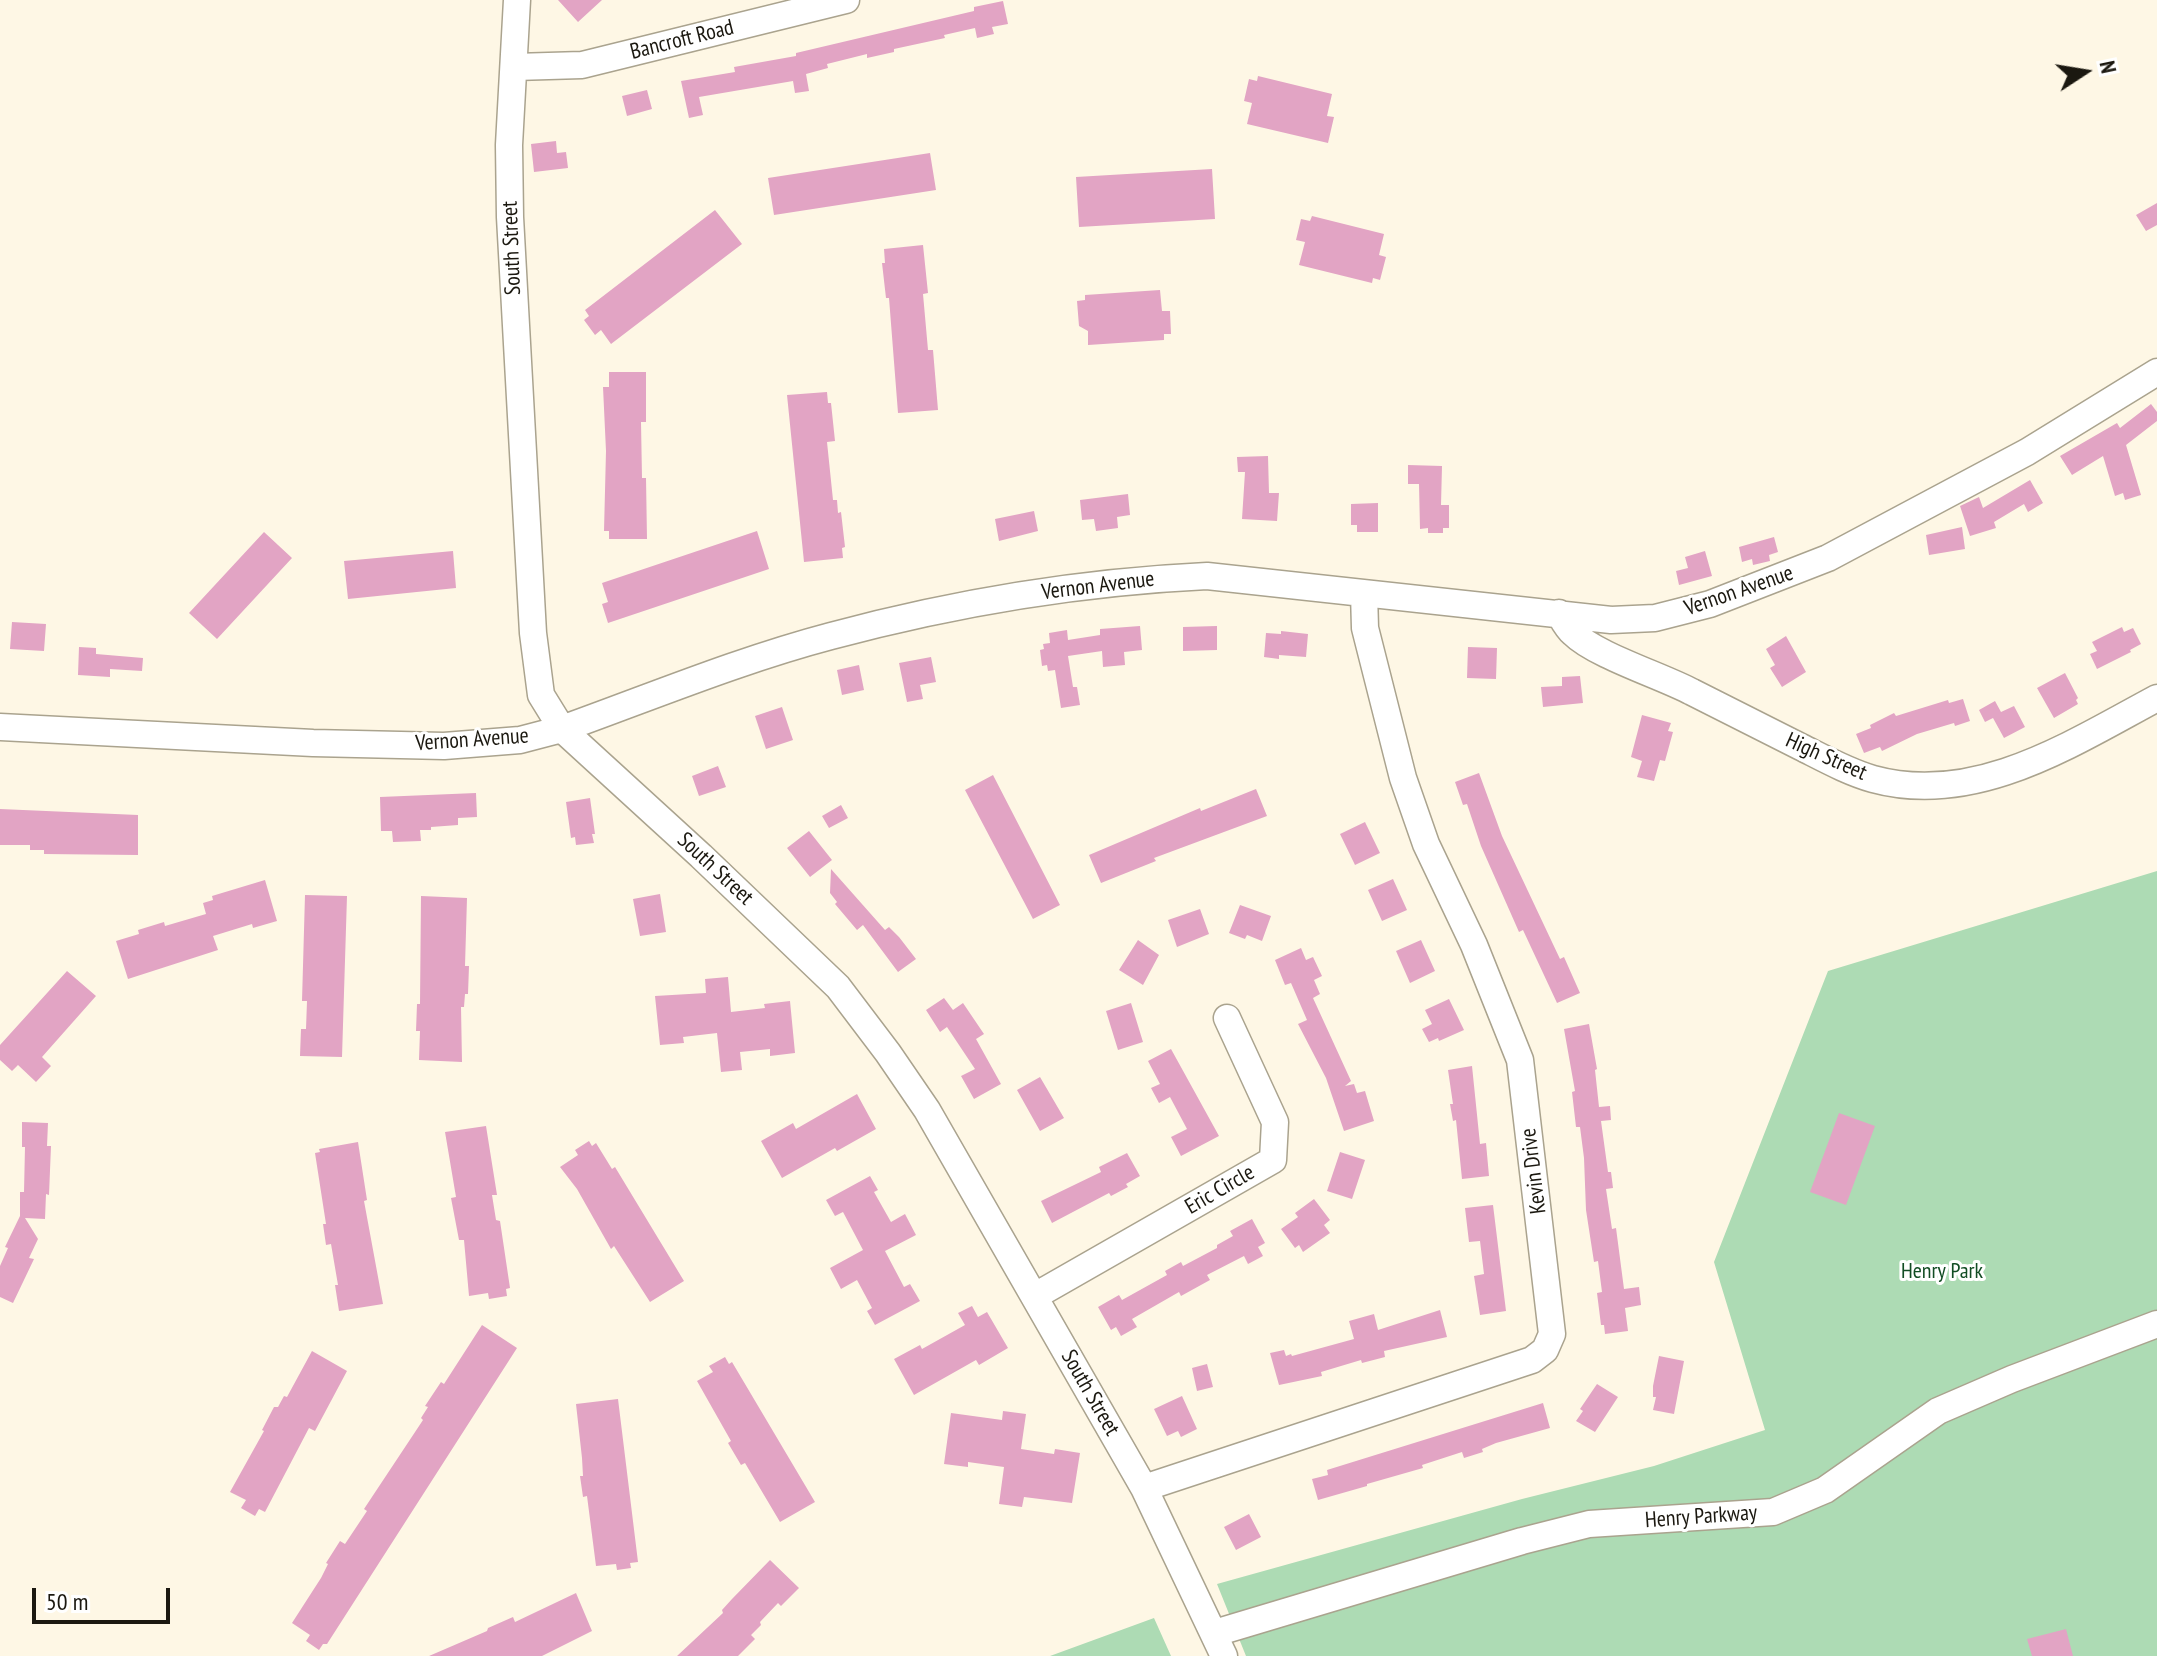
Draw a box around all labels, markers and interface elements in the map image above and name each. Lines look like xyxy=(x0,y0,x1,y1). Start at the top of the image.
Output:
street label: Bancroft Road xyxy=(628,14,736,66)
north arrow xyxy=(2045,32,2125,112)
text: N xyxy=(2094,58,2123,76)
street label: South Street xyxy=(497,200,527,296)
street label: Vernon Avenue xyxy=(1681,560,1797,622)
street label: Vernon Avenue xyxy=(1040,566,1156,606)
street label: Vernon Avenue xyxy=(415,723,529,757)
street label: High Street xyxy=(1781,727,1871,787)
street label: South Street xyxy=(671,827,759,911)
street label: Kevin Drive xyxy=(1516,1127,1552,1215)
street label: Eric Circle xyxy=(1181,1160,1259,1220)
park label: Henry Park xyxy=(1901,1259,1983,1285)
street label: South Street xyxy=(1055,1346,1125,1440)
street label: Henry Parkway xyxy=(1644,1500,1758,1534)
scale bar xyxy=(36,1572,174,1622)
text: 50 m xyxy=(46,1586,88,1617)

